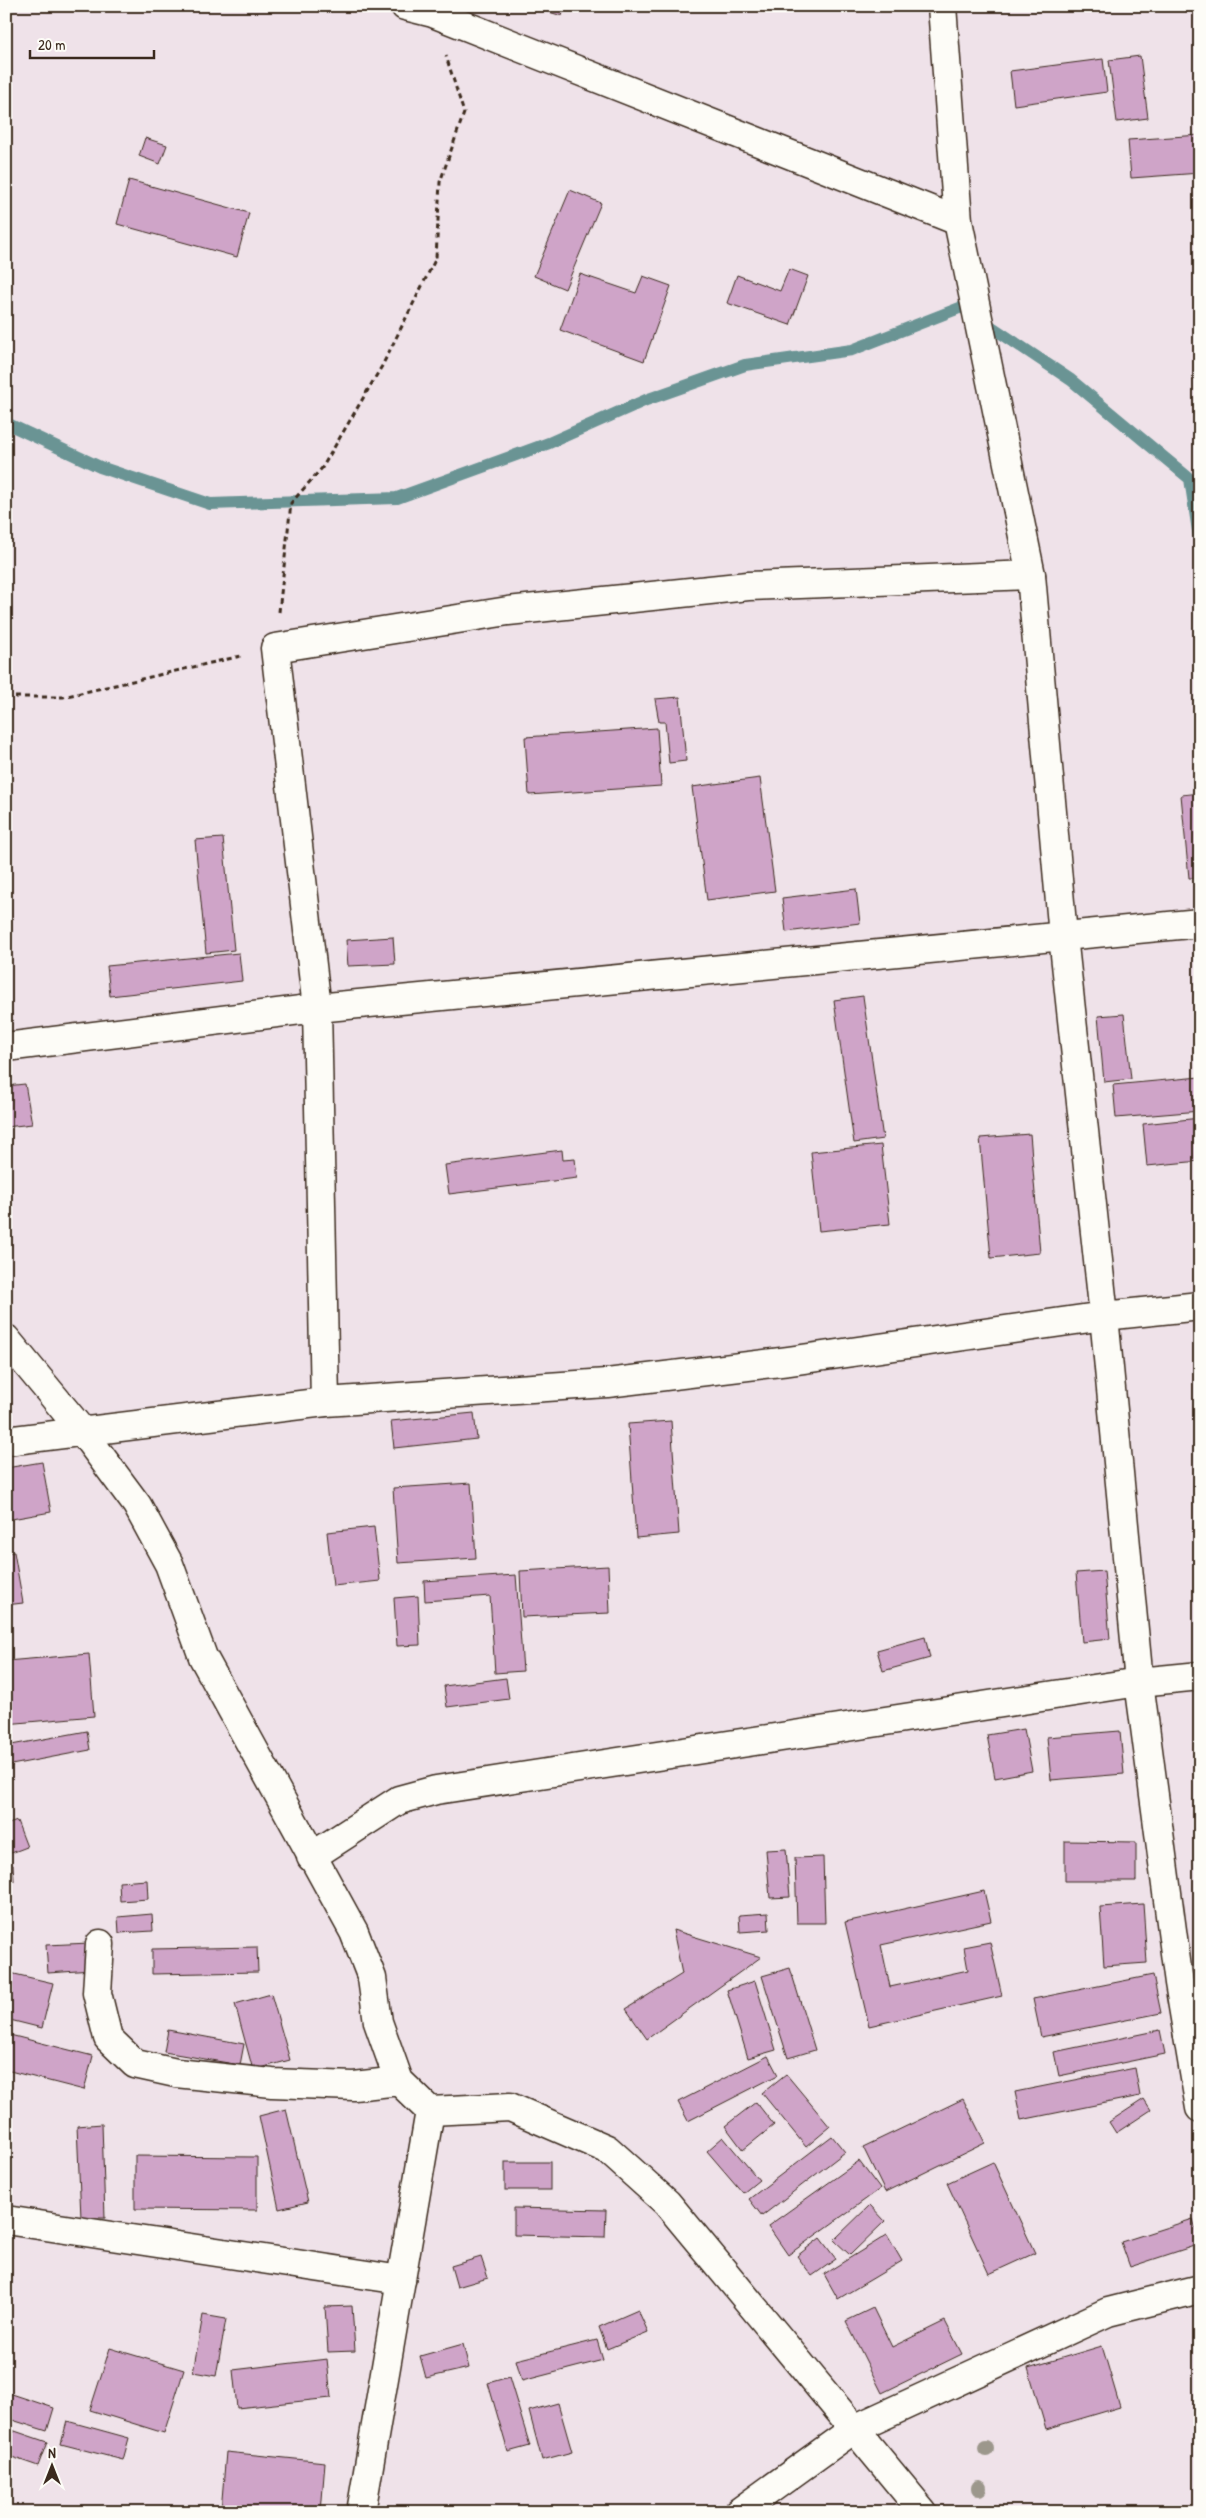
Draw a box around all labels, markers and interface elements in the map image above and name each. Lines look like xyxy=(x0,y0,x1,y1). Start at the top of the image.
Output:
scale bar xyxy=(30,28,154,60)
text: 20 m xyxy=(38,34,65,55)
north arrow xyxy=(28,2440,78,2490)
text: N xyxy=(48,2443,56,2462)

